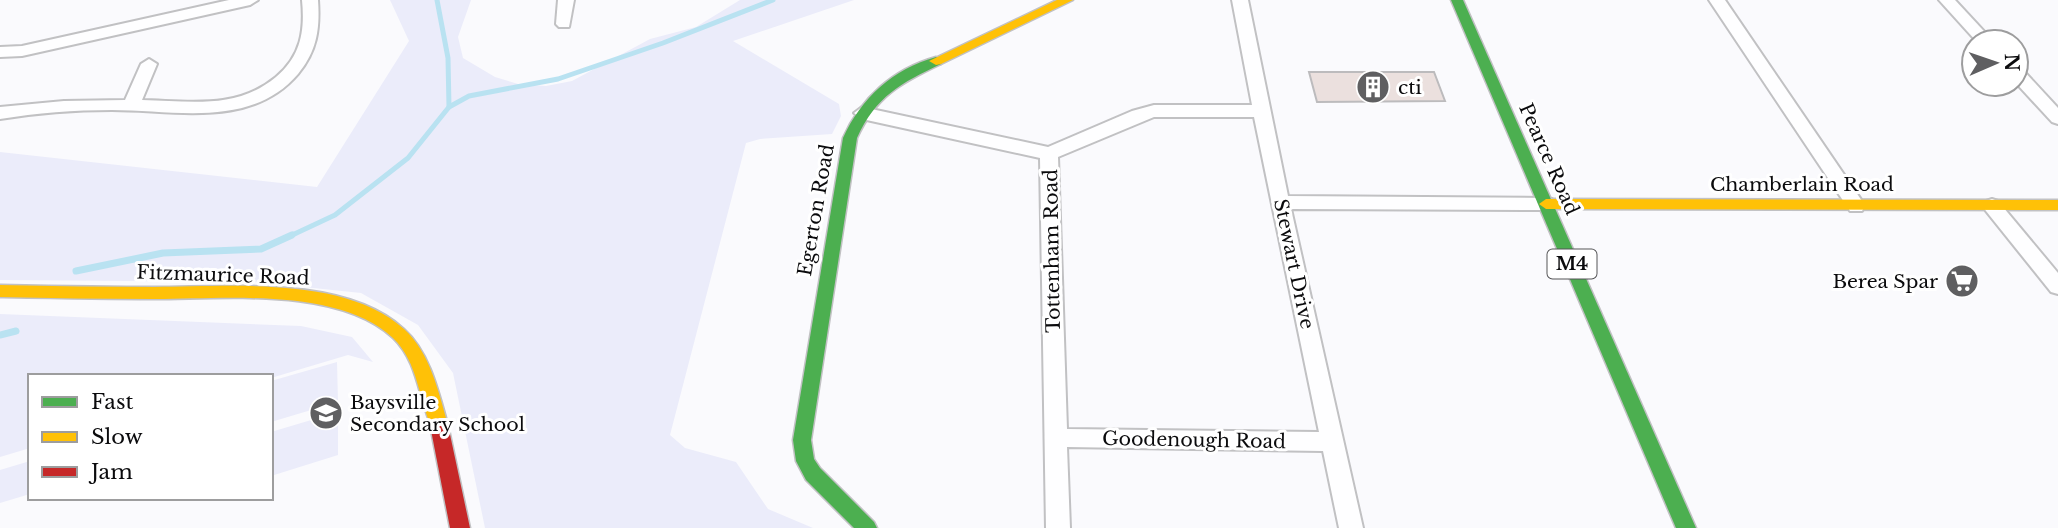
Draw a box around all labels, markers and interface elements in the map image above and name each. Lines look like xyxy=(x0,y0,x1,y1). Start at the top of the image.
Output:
north arrow xyxy=(1960,28,2030,98)
text: N xyxy=(2000,53,2023,72)
building icon: cti xyxy=(1354,68,1392,106)
place label: cti xyxy=(1398,76,1422,99)
street label: Pearce Road xyxy=(1514,100,1584,219)
street label: Egerton Road xyxy=(793,142,839,278)
street label: Tottenham Road xyxy=(1039,169,1065,333)
street label: Chamberlain Road xyxy=(1710,173,1894,196)
street label: Stewart Drive xyxy=(1269,197,1319,331)
road number: M4 xyxy=(1548,250,1596,278)
street label: Fitzmaurice Road xyxy=(136,260,310,290)
supermarket icon: Berea Spar xyxy=(1943,262,1981,300)
place label: Berea Spar xyxy=(1832,270,1938,293)
legend xyxy=(28,374,273,500)
text: Fast xyxy=(91,389,133,415)
place label: Baysville Secondary School xyxy=(350,391,525,436)
school or university icon: Baysville Secondary School xyxy=(307,394,345,432)
text: Slow xyxy=(91,424,143,450)
street label: Goodenough Road xyxy=(1102,427,1286,453)
text: Jam xyxy=(88,459,133,485)

